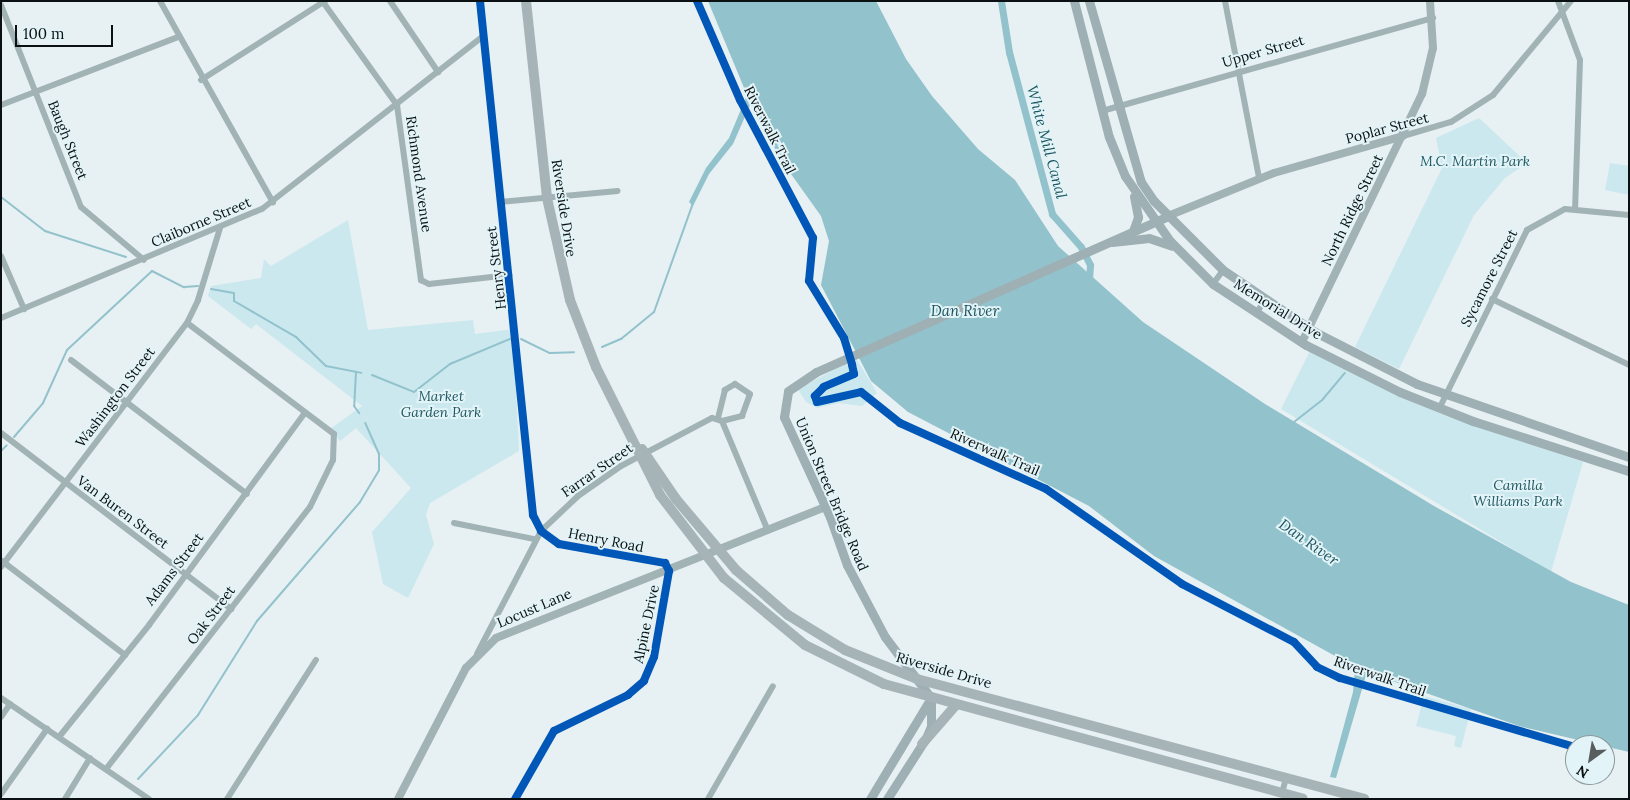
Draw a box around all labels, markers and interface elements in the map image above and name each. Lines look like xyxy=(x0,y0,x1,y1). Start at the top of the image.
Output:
scale bar xyxy=(18,15,115,47)
text: 100 m xyxy=(23,24,64,43)
street label: Upper Street xyxy=(1220,31,1306,71)
street label: Riverwalk Trail xyxy=(741,83,799,177)
water label: White Mill Canal xyxy=(1023,83,1071,201)
street label: Baugh Street xyxy=(44,98,92,182)
street label: Poplar Street xyxy=(1344,109,1430,147)
street label: Richmond Avenue xyxy=(403,115,435,233)
street label: North Ridge Street xyxy=(1318,151,1386,269)
park label: M.C. Martin Park xyxy=(1420,153,1530,169)
street label: Riverside Drive xyxy=(548,158,580,258)
street label: Claiborne Street xyxy=(149,193,253,251)
street label: Henry Street xyxy=(483,225,509,311)
street label: Sycamore Street xyxy=(1457,226,1521,330)
street label: Memorial Drive xyxy=(1231,275,1325,343)
water label: Dan River xyxy=(931,302,999,320)
street label: Washington Street xyxy=(72,344,158,450)
park label: Market Garden Park xyxy=(401,388,481,421)
street label: Union Street Bridge Road xyxy=(792,415,872,573)
street label: Riverwalk Trail xyxy=(948,425,1042,479)
street label: Farrar Street xyxy=(558,439,636,501)
street label: Van Buren Street xyxy=(74,472,172,552)
park label: Camilla Williams Park xyxy=(1473,477,1563,510)
water label: Dan River xyxy=(1276,515,1342,569)
street label: Henry Road xyxy=(567,524,645,556)
street label: Adams Street xyxy=(141,529,207,609)
street label: Oak Street xyxy=(183,582,239,648)
street label: Alpine Drive xyxy=(630,583,662,665)
street label: Locust Lane xyxy=(494,585,574,631)
street label: Riverside Drive xyxy=(894,648,994,692)
street label: Riverwalk Trail xyxy=(1332,652,1428,700)
north arrow xyxy=(1565,735,1615,785)
text: N xyxy=(1573,761,1592,782)

